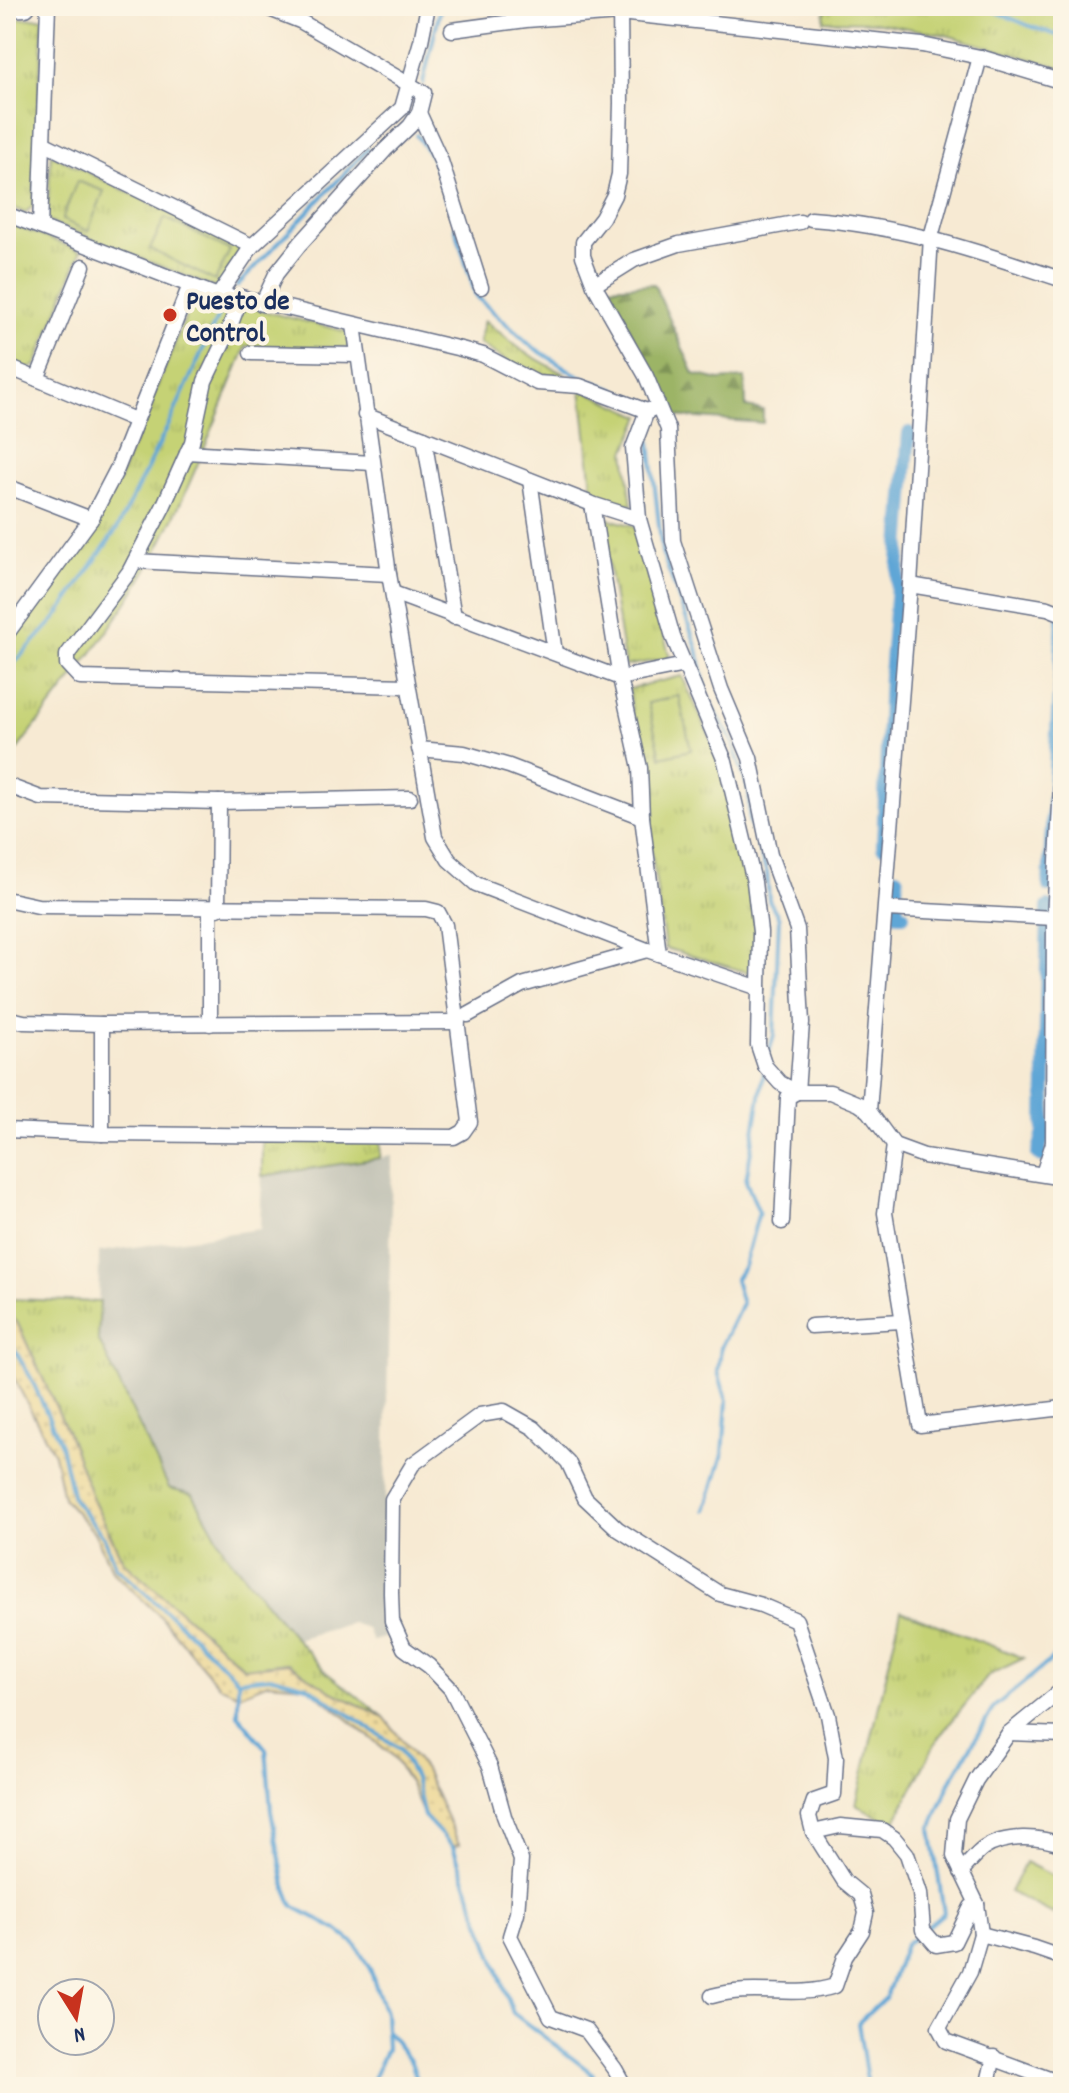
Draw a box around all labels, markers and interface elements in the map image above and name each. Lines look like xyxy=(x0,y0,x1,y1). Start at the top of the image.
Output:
place label: Puesto de Control xyxy=(186,284,290,356)
marker: Puesto de Control xyxy=(161,306,179,324)
north arrow xyxy=(36,1977,116,2057)
text: N xyxy=(71,2017,87,2049)

